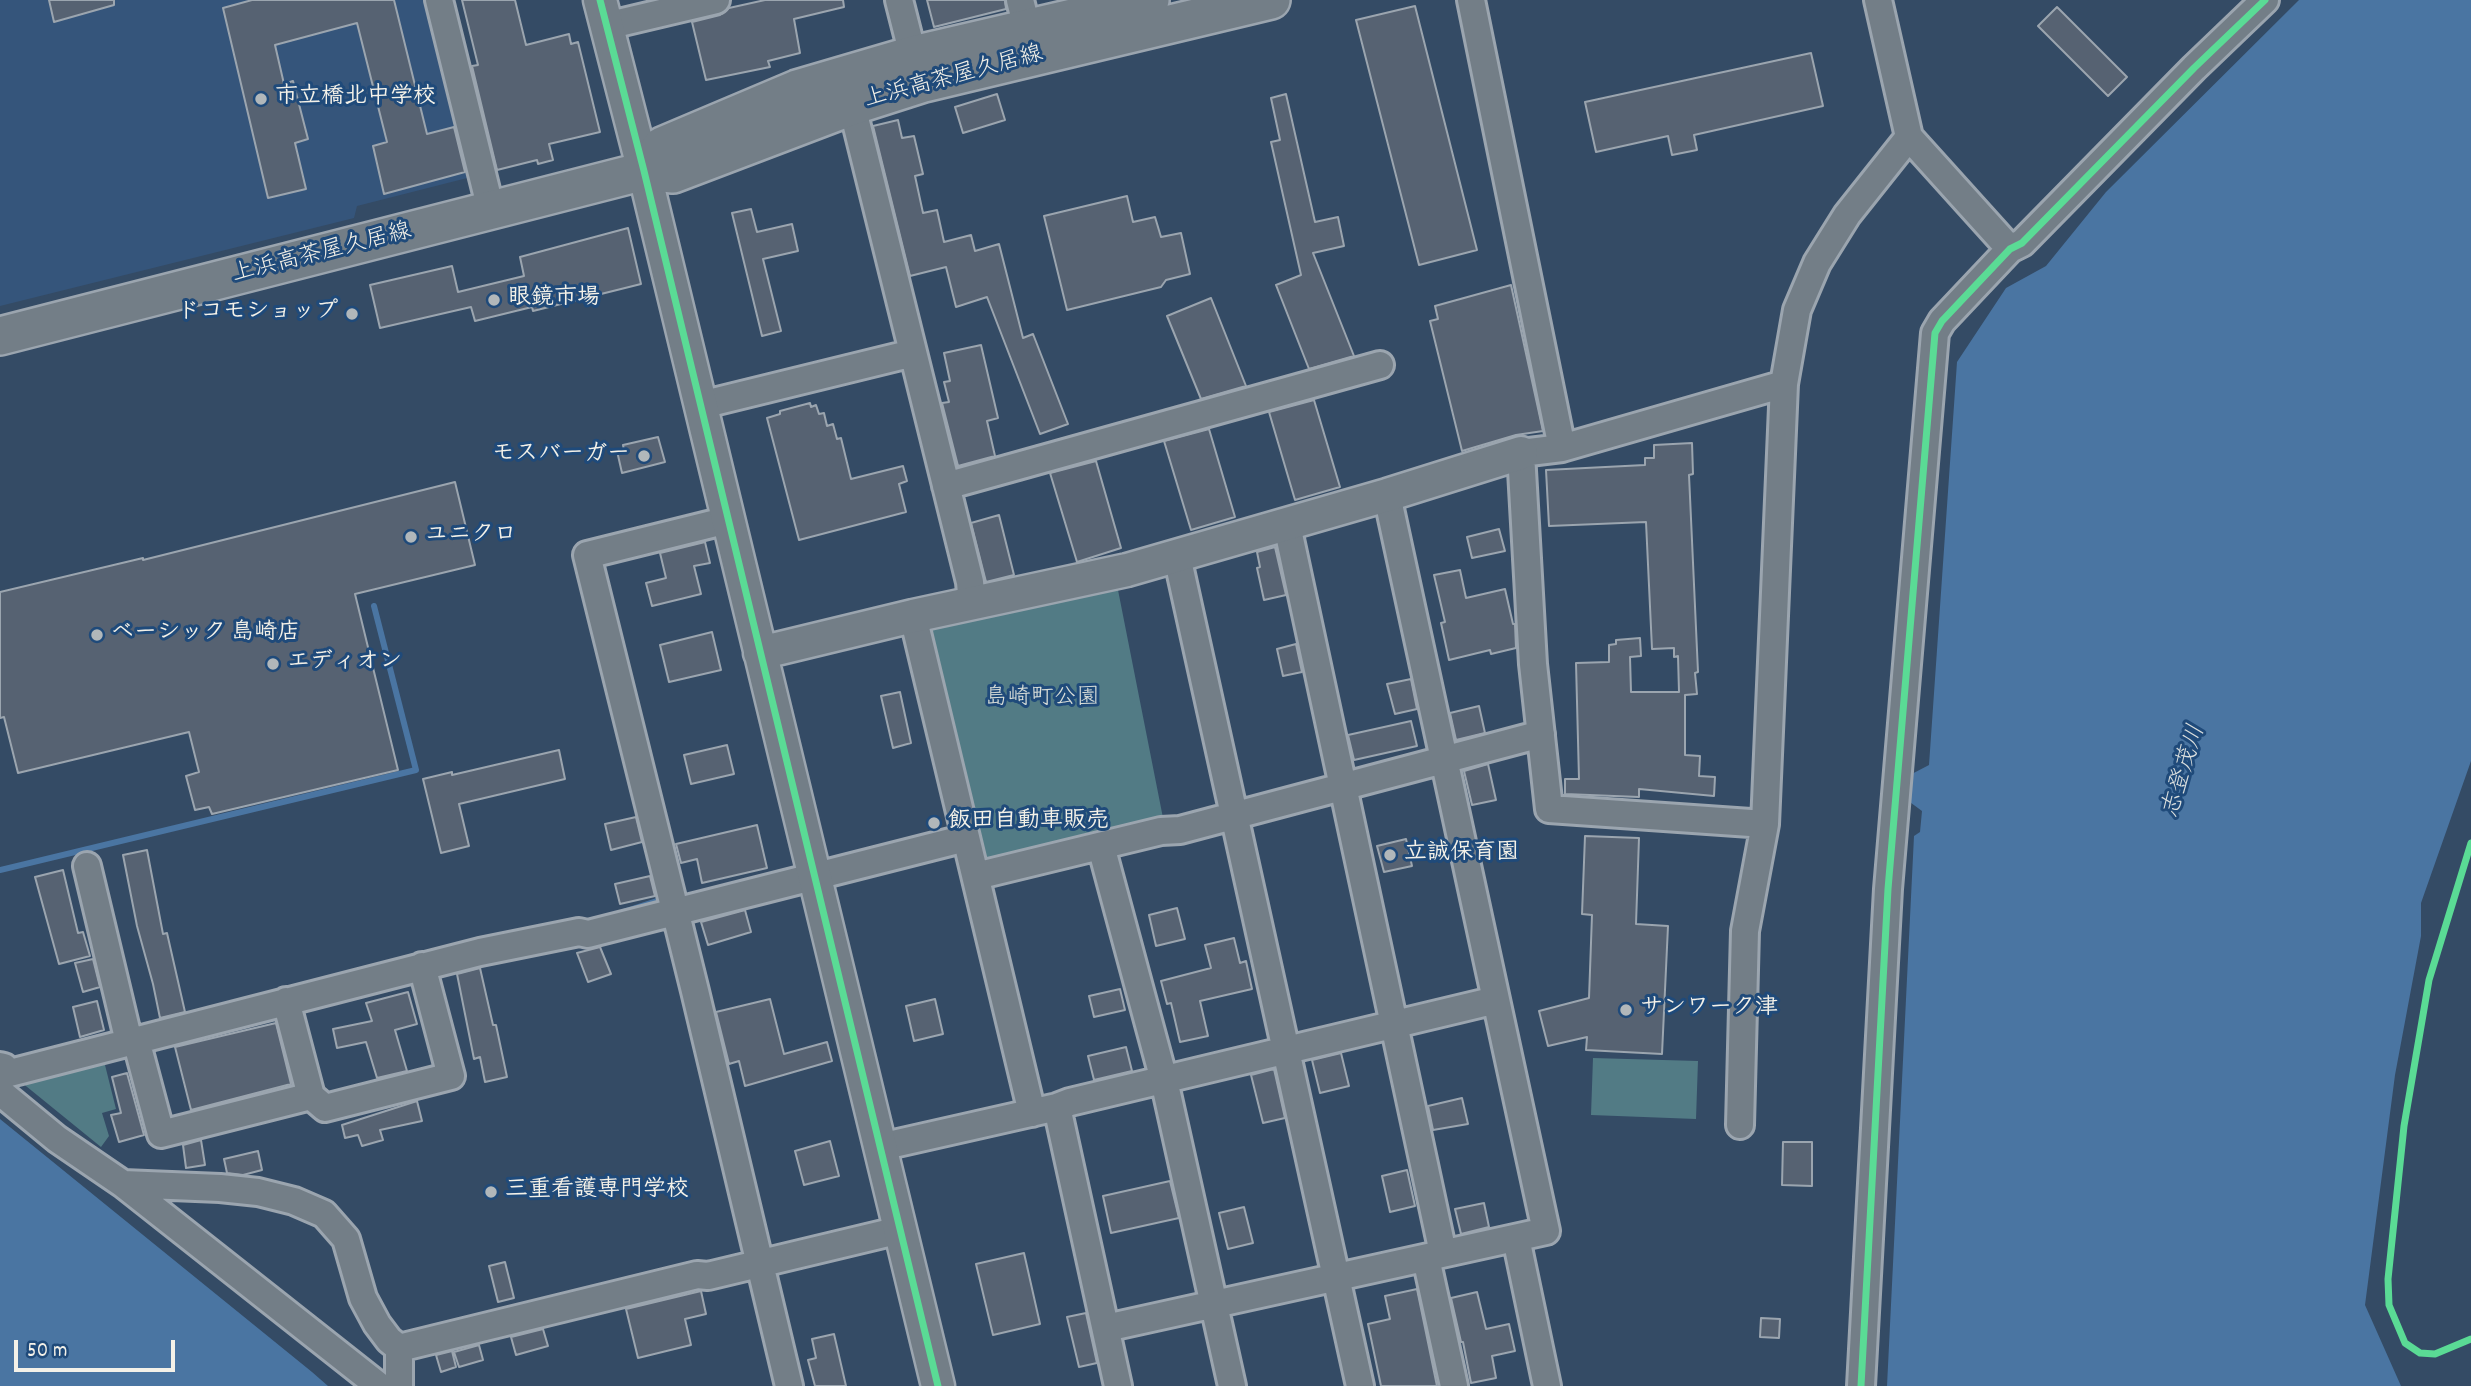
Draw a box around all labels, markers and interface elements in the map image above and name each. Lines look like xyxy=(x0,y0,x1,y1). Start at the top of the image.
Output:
street label: 上浜高茶屋久居線 xyxy=(862,42,1046,116)
place label: 市立橋北中学校 xyxy=(275,85,436,113)
marker: 市立橋北中学校 xyxy=(253,91,269,107)
street label: 上浜高茶屋久居線 xyxy=(229,219,415,291)
place label: 眼鏡市場 xyxy=(508,286,600,314)
marker: 眼鏡市場 xyxy=(486,292,502,308)
place label: ドコモショップ xyxy=(177,300,338,328)
marker: ドコモショップ xyxy=(344,306,360,322)
place label: モスバーガー xyxy=(492,442,630,470)
marker: モスバーガー xyxy=(636,448,652,464)
place label: ユニクロ xyxy=(425,523,517,551)
marker: ユニクロ xyxy=(403,529,419,545)
place label: ベーシック 島崎店 xyxy=(111,621,300,649)
marker: ベーシック 島崎店 xyxy=(89,627,105,643)
place label: エディオン xyxy=(287,650,402,678)
marker: エディオン xyxy=(265,656,281,672)
park label: 島崎町公園 xyxy=(985,686,1099,714)
water label: 志登茂川 xyxy=(2158,722,2214,822)
place label: 飯田自動車販売 xyxy=(948,809,1109,837)
marker: 飯田自動車販売 xyxy=(926,815,942,831)
place label: 立誠保育園 xyxy=(1404,841,1519,869)
marker: 立誠保育園 xyxy=(1382,847,1398,863)
place label: サンワーク津 xyxy=(1640,996,1778,1024)
marker: サンワーク津 xyxy=(1618,1002,1634,1018)
place label: 三重看護専門学校 xyxy=(505,1178,689,1206)
marker: 三重看護専門学校 xyxy=(483,1184,499,1200)
scale bar xyxy=(18,1326,178,1370)
text: 50 m xyxy=(27,1337,67,1367)

